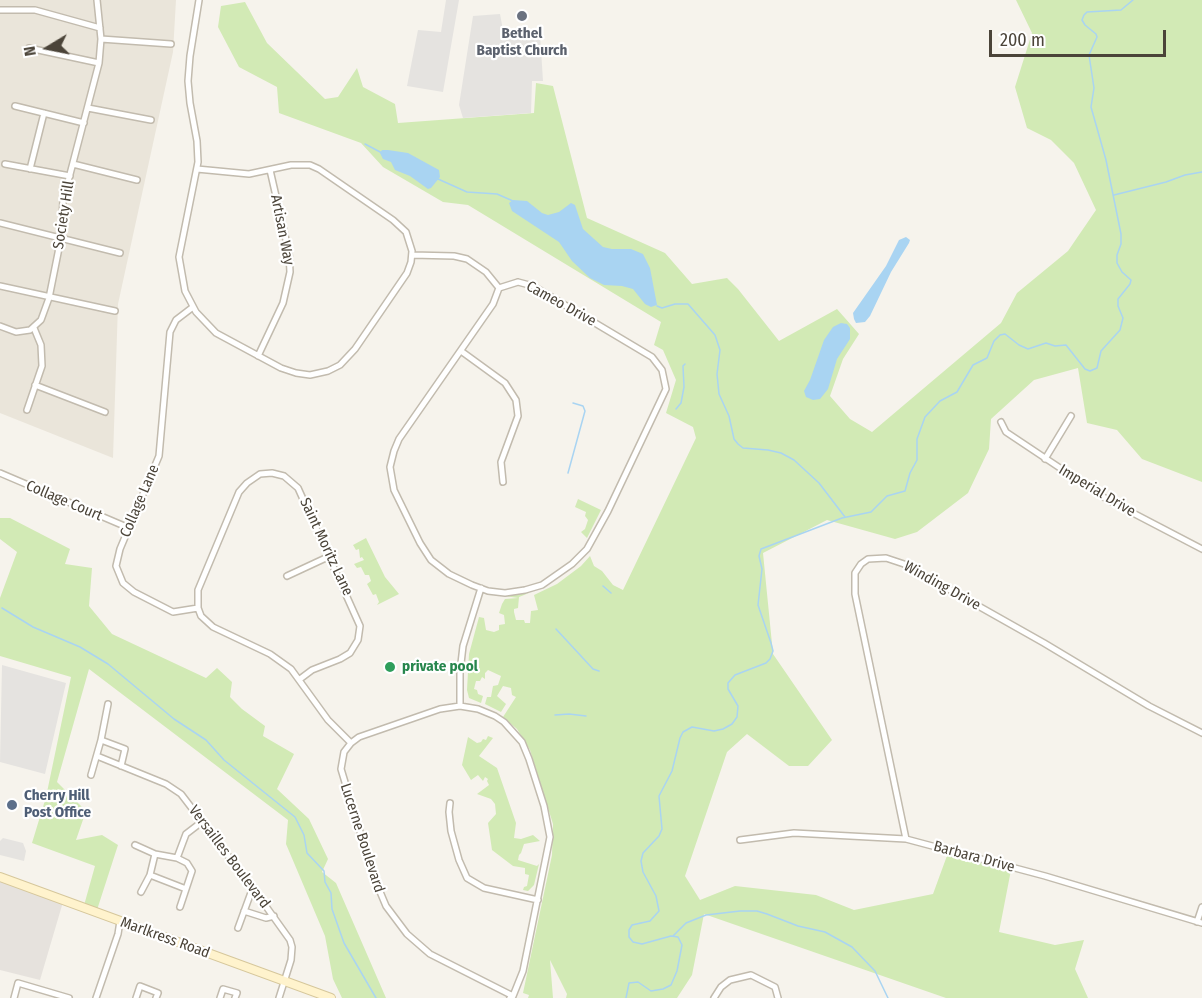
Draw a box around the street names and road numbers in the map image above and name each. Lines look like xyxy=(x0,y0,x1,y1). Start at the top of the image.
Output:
street label: Society Hill xyxy=(50,180,78,250)
street label: Artisan Way xyxy=(266,193,298,267)
street label: Cameo Drive xyxy=(523,277,599,331)
street label: Imperial Drive xyxy=(1055,461,1139,521)
street label: Collage Lane xyxy=(117,462,163,540)
street label: Collage Court xyxy=(23,477,105,525)
street label: Saint Moritz Lane xyxy=(295,495,357,599)
street label: Winding Drive xyxy=(900,558,984,614)
street label: Lucerne Boulevard xyxy=(336,781,388,895)
street label: Versailles Boulevard xyxy=(184,802,274,912)
street label: Barbara Drive xyxy=(931,838,1017,876)
street label: Marlkress Road xyxy=(118,914,212,962)

